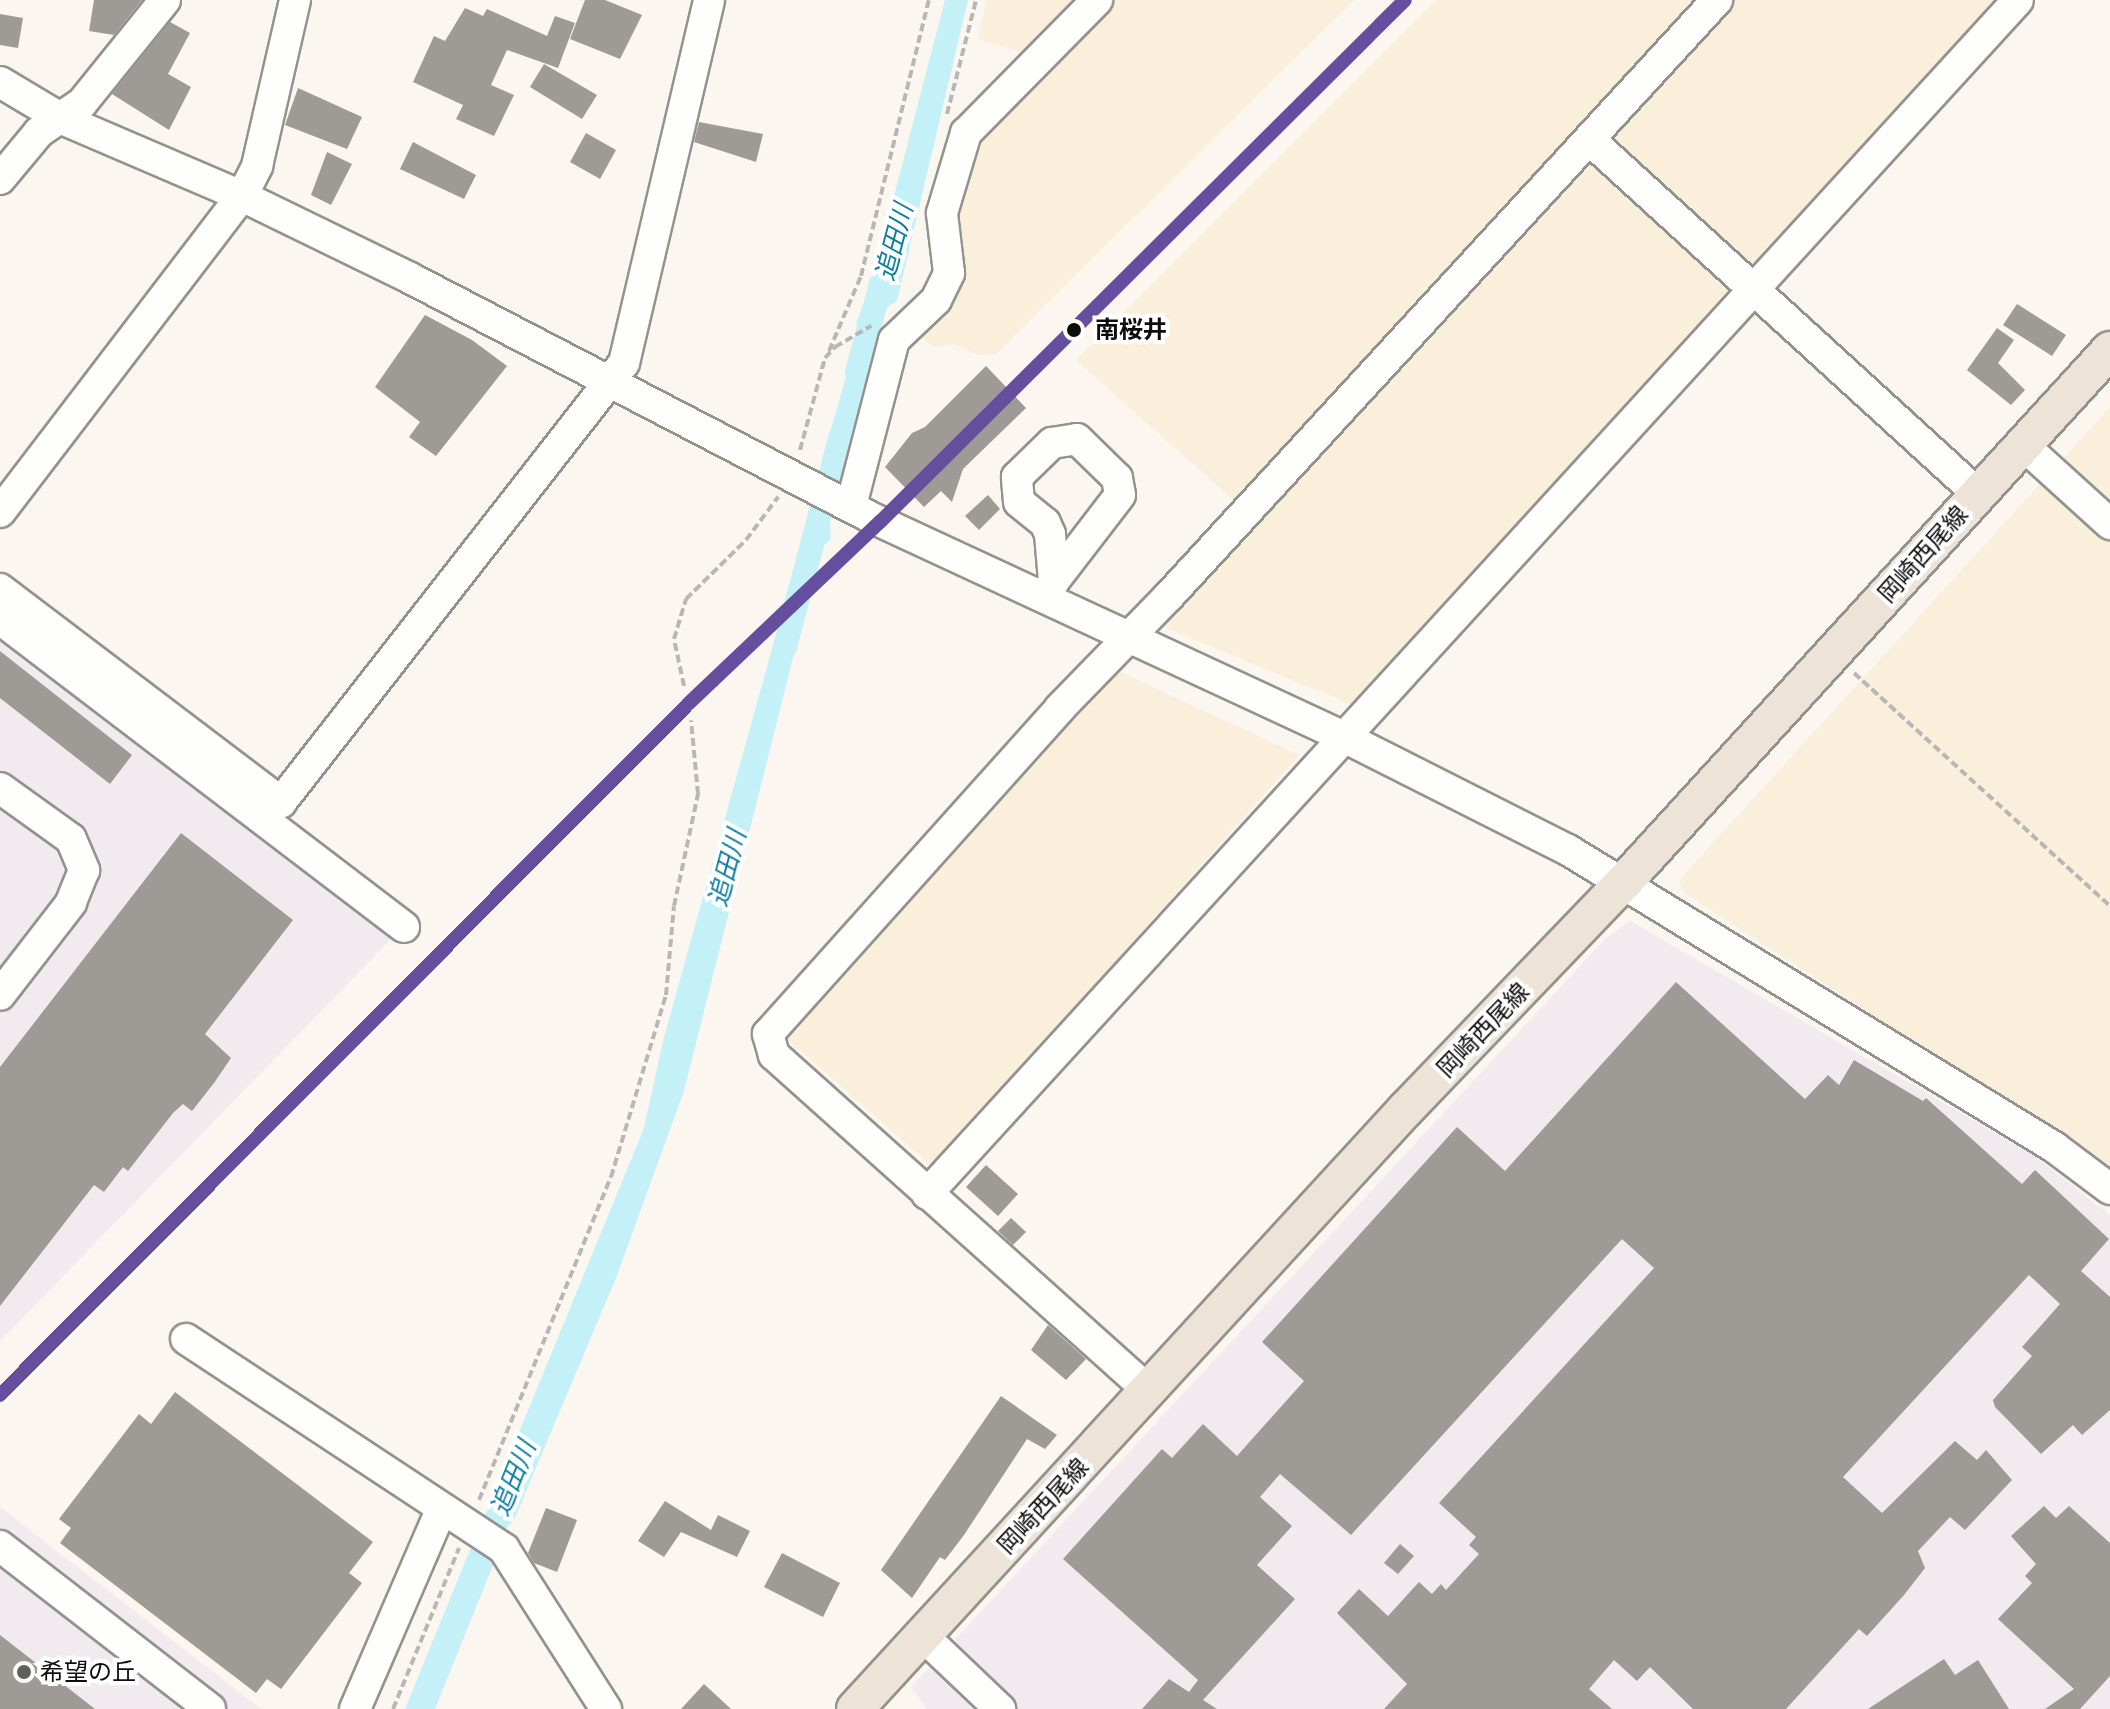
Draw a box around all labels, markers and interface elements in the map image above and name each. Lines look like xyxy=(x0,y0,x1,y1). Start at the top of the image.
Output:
water label: 追田川 xyxy=(869,200,919,284)
marker: 南桜井 xyxy=(1060,316,1088,344)
place label: 南桜井 xyxy=(1095,316,1167,344)
street label: 岡崎西尾線 xyxy=(1872,500,1974,608)
water label: 追田川 xyxy=(702,826,752,910)
street label: 岡崎西尾線 xyxy=(1431,977,1535,1083)
water label: 追田川 xyxy=(484,1436,542,1520)
street label: 岡崎西尾線 xyxy=(992,1452,1094,1560)
place label: 希望の丘 xyxy=(40,1658,136,1686)
marker: 希望の丘 xyxy=(15,1663,33,1681)

